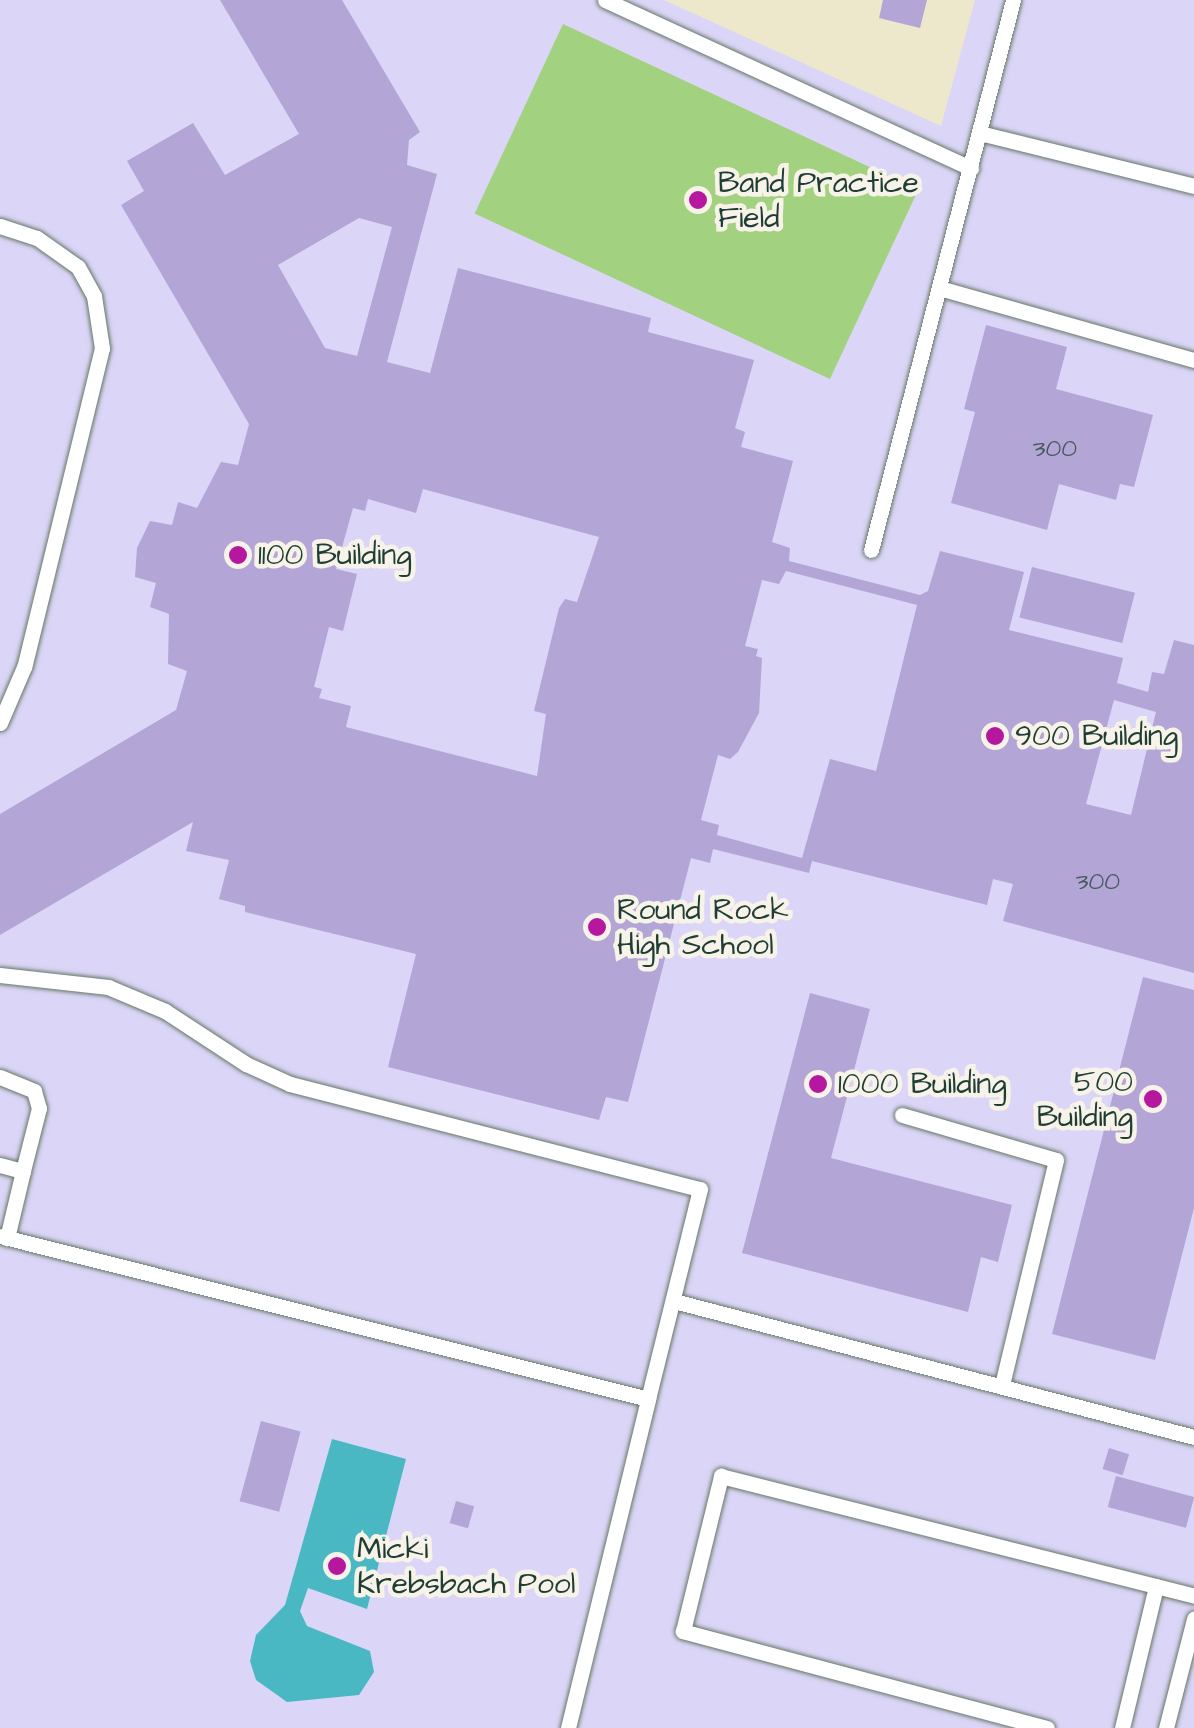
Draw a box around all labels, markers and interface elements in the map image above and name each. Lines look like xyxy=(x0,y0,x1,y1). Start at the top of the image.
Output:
place label: Band Practice Field xyxy=(718,165,919,236)
marker: Band Practice Field xyxy=(687,189,709,211)
house number: 300 xyxy=(1033,434,1077,464)
place label: 1100 Building xyxy=(258,537,412,573)
marker: 1100 Building xyxy=(227,544,249,566)
place label: 900 Building xyxy=(1015,718,1178,754)
marker: 900 Building xyxy=(984,725,1006,747)
house number: 300 xyxy=(1076,867,1120,897)
place label: Round Rock High School xyxy=(617,892,789,962)
marker: Round Rock High School xyxy=(586,916,608,938)
place label: 500 Building xyxy=(1037,1064,1133,1134)
place label: 1000 Building xyxy=(838,1066,1007,1102)
marker: 1000 Building xyxy=(807,1073,829,1095)
marker: 500 Building xyxy=(1142,1088,1164,1110)
place label: Micki Krebsbach Pool xyxy=(357,1531,575,1602)
marker: Micki Krebsbach Pool xyxy=(326,1555,348,1577)

